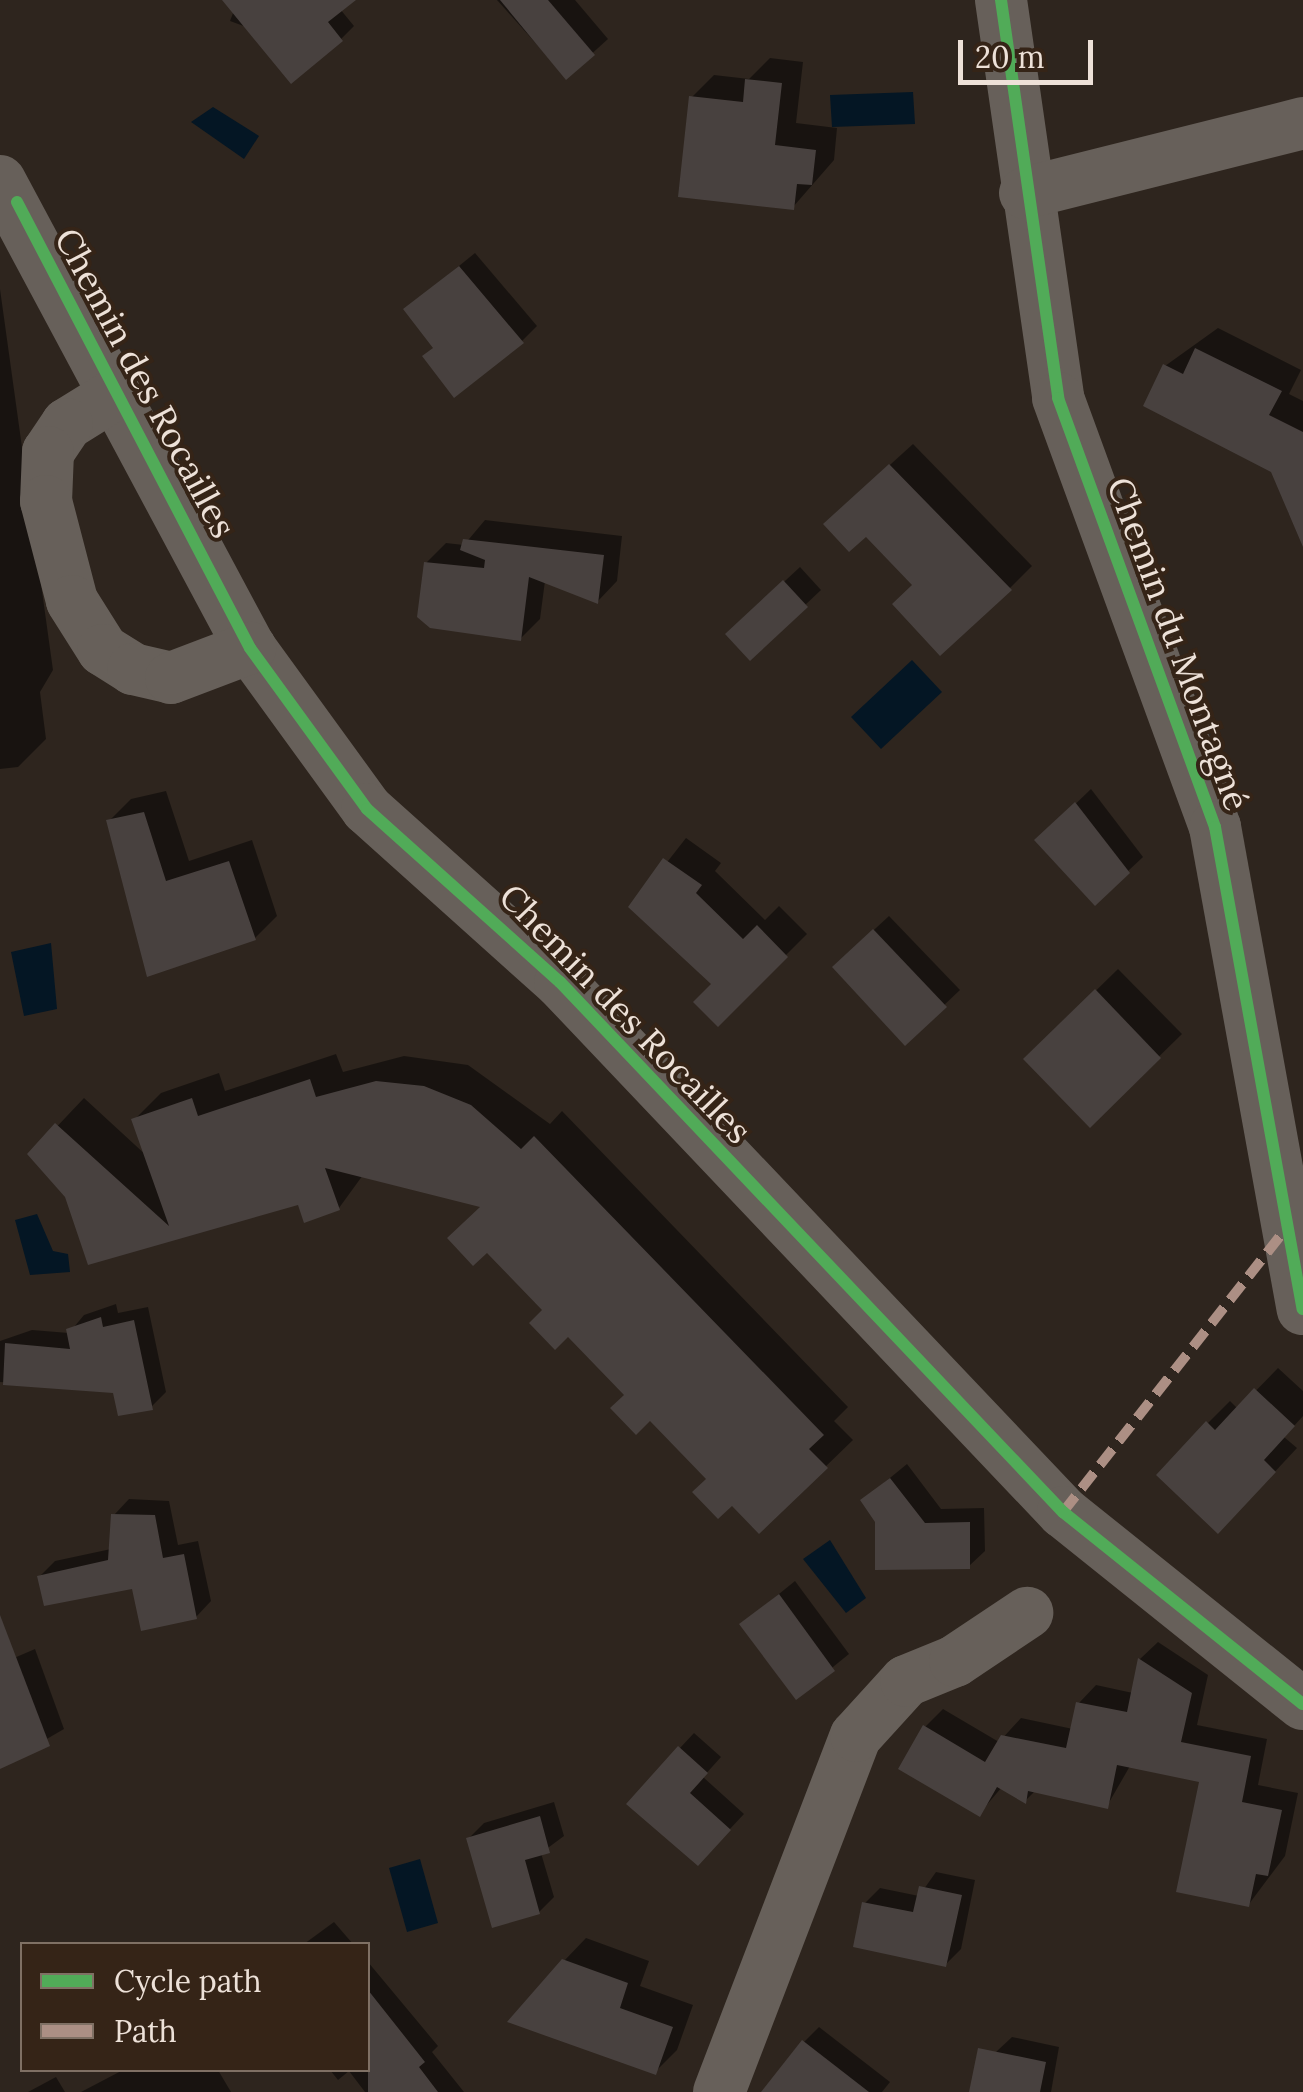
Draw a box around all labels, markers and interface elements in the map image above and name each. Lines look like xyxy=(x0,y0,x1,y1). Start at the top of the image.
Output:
scale bar xyxy=(963,20,1098,82)
text: 20 m xyxy=(975,38,1044,76)
street label: Chemin des Rocailles xyxy=(46,221,244,545)
street label: Chemin du Montagné xyxy=(1098,472,1258,816)
street label: Chemin des Rocailles xyxy=(490,876,760,1152)
legend xyxy=(20,1942,370,2072)
text: Cycle path xyxy=(114,1962,262,2000)
text: Path xyxy=(114,2012,177,2050)

